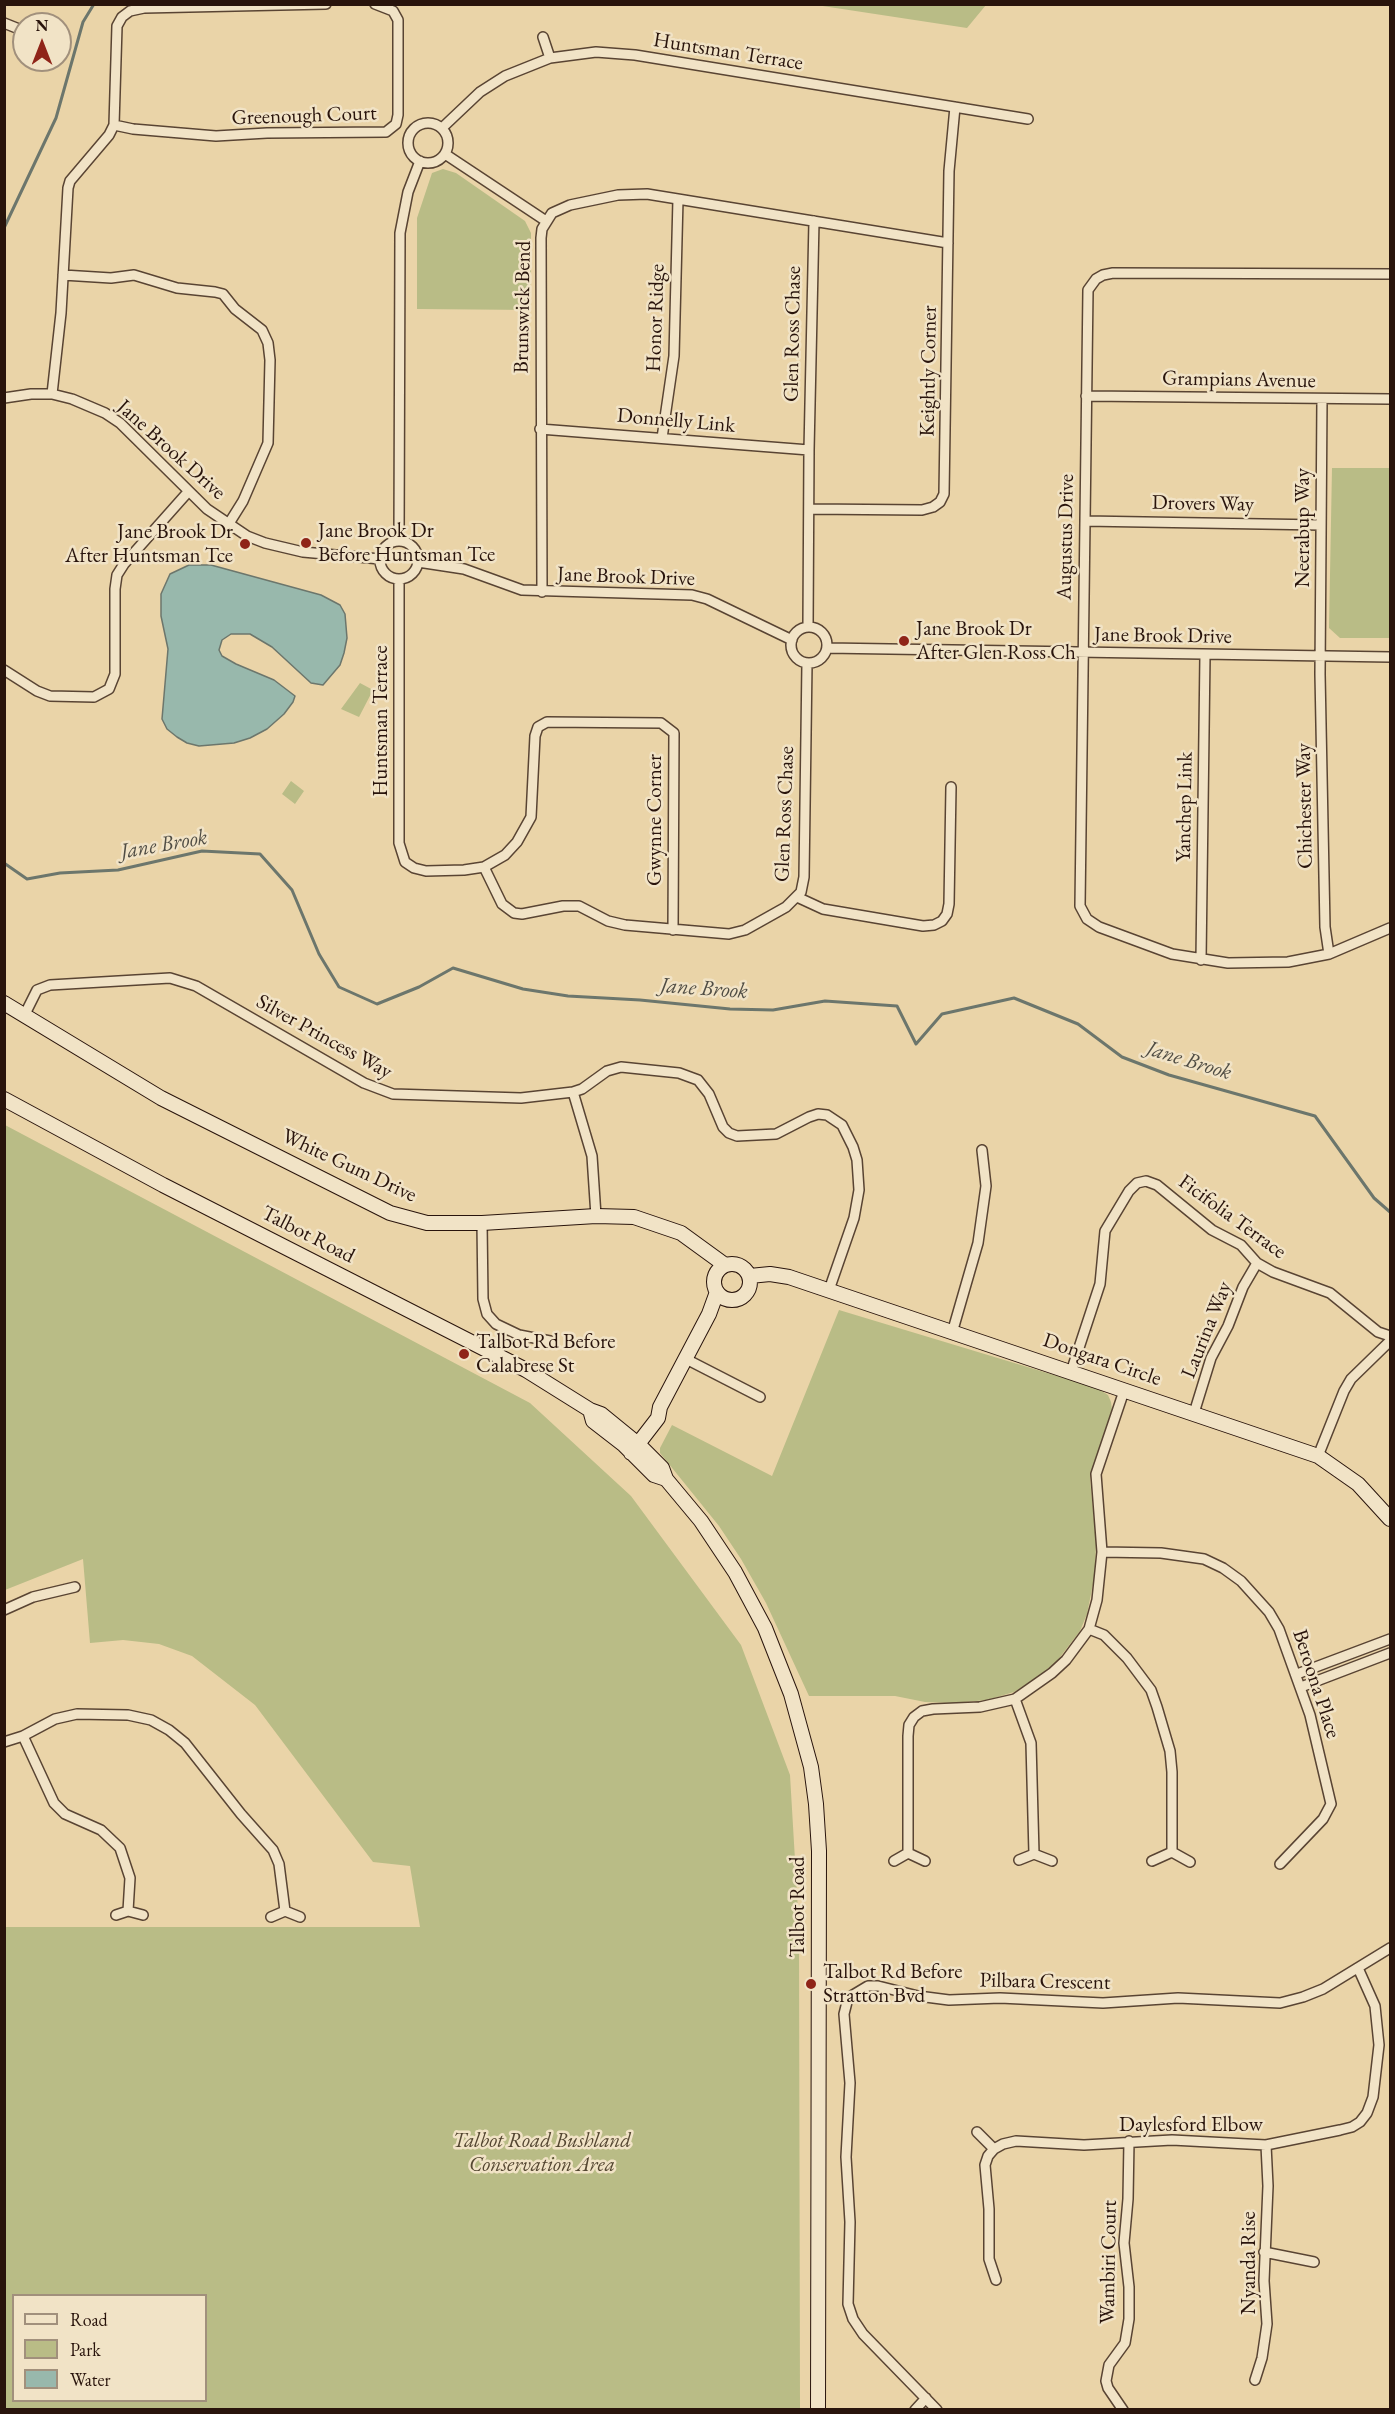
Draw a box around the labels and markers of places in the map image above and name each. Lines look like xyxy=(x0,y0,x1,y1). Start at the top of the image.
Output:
place label: Jane Brook Dr Before Huntsman Tce xyxy=(318,518,495,568)
place label: Jane Brook Dr After Huntsman Tce xyxy=(65,519,233,569)
marker: Jane Brook Dr Before Huntsman Tce xyxy=(299,536,313,550)
marker: Jane Brook Dr After Huntsman Tce xyxy=(238,537,252,551)
place label: Jane Brook Dr After Glen Ross Ch xyxy=(916,616,1076,666)
marker: Jane Brook Dr After Glen Ross Ch xyxy=(897,634,911,648)
place label: Talbot Rd Before Calabrese St xyxy=(476,1329,615,1379)
marker: Talbot Rd Before Calabrese St xyxy=(457,1347,471,1361)
place label: Talbot Rd Before Stratton Bvd xyxy=(823,1959,962,2009)
marker: Talbot Rd Before Stratton Bvd xyxy=(804,1977,818,1991)

